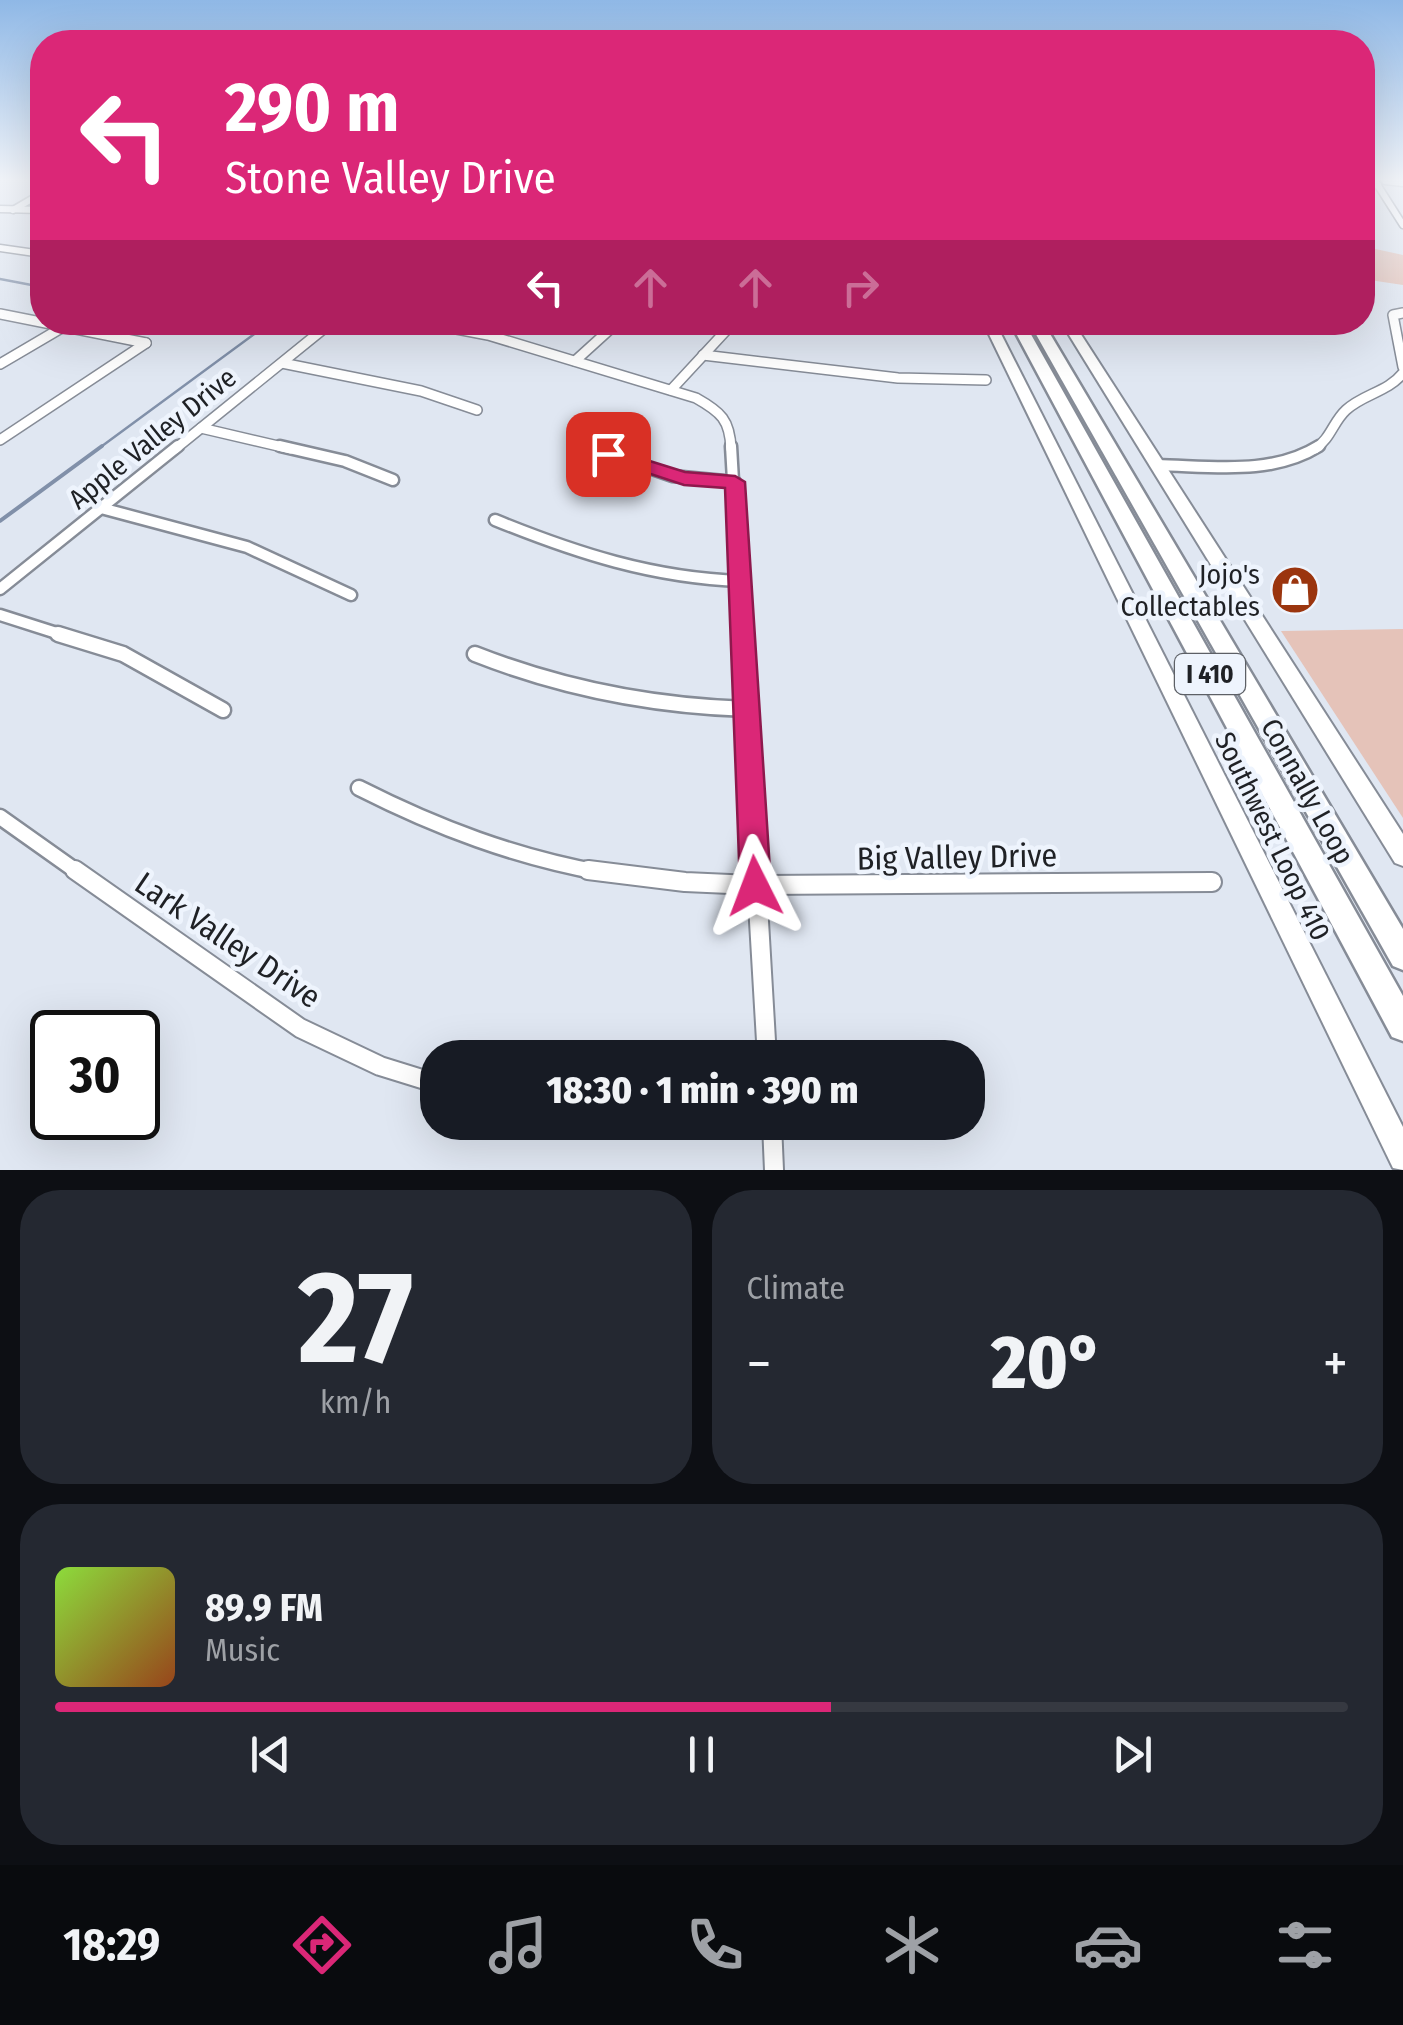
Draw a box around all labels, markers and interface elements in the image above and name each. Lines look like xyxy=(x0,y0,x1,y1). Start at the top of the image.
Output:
text: 290 m xyxy=(225,66,399,150)
icon: left xyxy=(60,70,190,200)
text: Stone Valley Drive xyxy=(225,151,556,205)
icon: left xyxy=(518,260,573,315)
icon: ahead xyxy=(623,260,678,315)
icon: ahead xyxy=(728,260,783,315)
icon: right xyxy=(833,260,888,315)
street label: Apple Valley Drive xyxy=(62,361,243,516)
pin xyxy=(566,412,651,497)
icon: arrive xyxy=(581,427,636,482)
place label: Jojo's Collectables xyxy=(1121,558,1260,623)
shop icon: Jojo's Collectables xyxy=(1269,564,1321,616)
road number: I 410 xyxy=(1175,654,1245,694)
street label: Connally Loop xyxy=(1254,713,1361,870)
street label: Southwest Loop 410 xyxy=(1208,727,1337,946)
position arrow xyxy=(703,834,807,938)
street label: Big Valley Drive xyxy=(856,836,1058,878)
street label: Lark Valley Drive xyxy=(128,864,328,1016)
speed limit sign: 30 xyxy=(30,1010,160,1140)
text: 18:30 · 1 min · 390 m xyxy=(547,1067,858,1113)
text: 27 xyxy=(298,1240,413,1396)
text: Climate xyxy=(747,1269,845,1307)
text: 20° xyxy=(991,1318,1103,1408)
text: − xyxy=(747,1331,771,1397)
text: + xyxy=(1323,1331,1348,1397)
text: km/h xyxy=(320,1383,391,1421)
text: 89.9 FM xyxy=(205,1585,323,1631)
text: Music xyxy=(205,1631,280,1669)
icon: previous xyxy=(243,1727,298,1782)
icon: pause xyxy=(674,1727,729,1782)
icon: next xyxy=(1105,1727,1160,1782)
icon: directions xyxy=(287,1910,357,1980)
icon: music xyxy=(483,1910,553,1980)
icon: phone xyxy=(680,1910,750,1980)
icon: climate xyxy=(877,1910,947,1980)
icon: car xyxy=(1073,1910,1143,1980)
icon: filters xyxy=(1270,1910,1340,1980)
text: 18:29 xyxy=(63,1918,160,1972)

